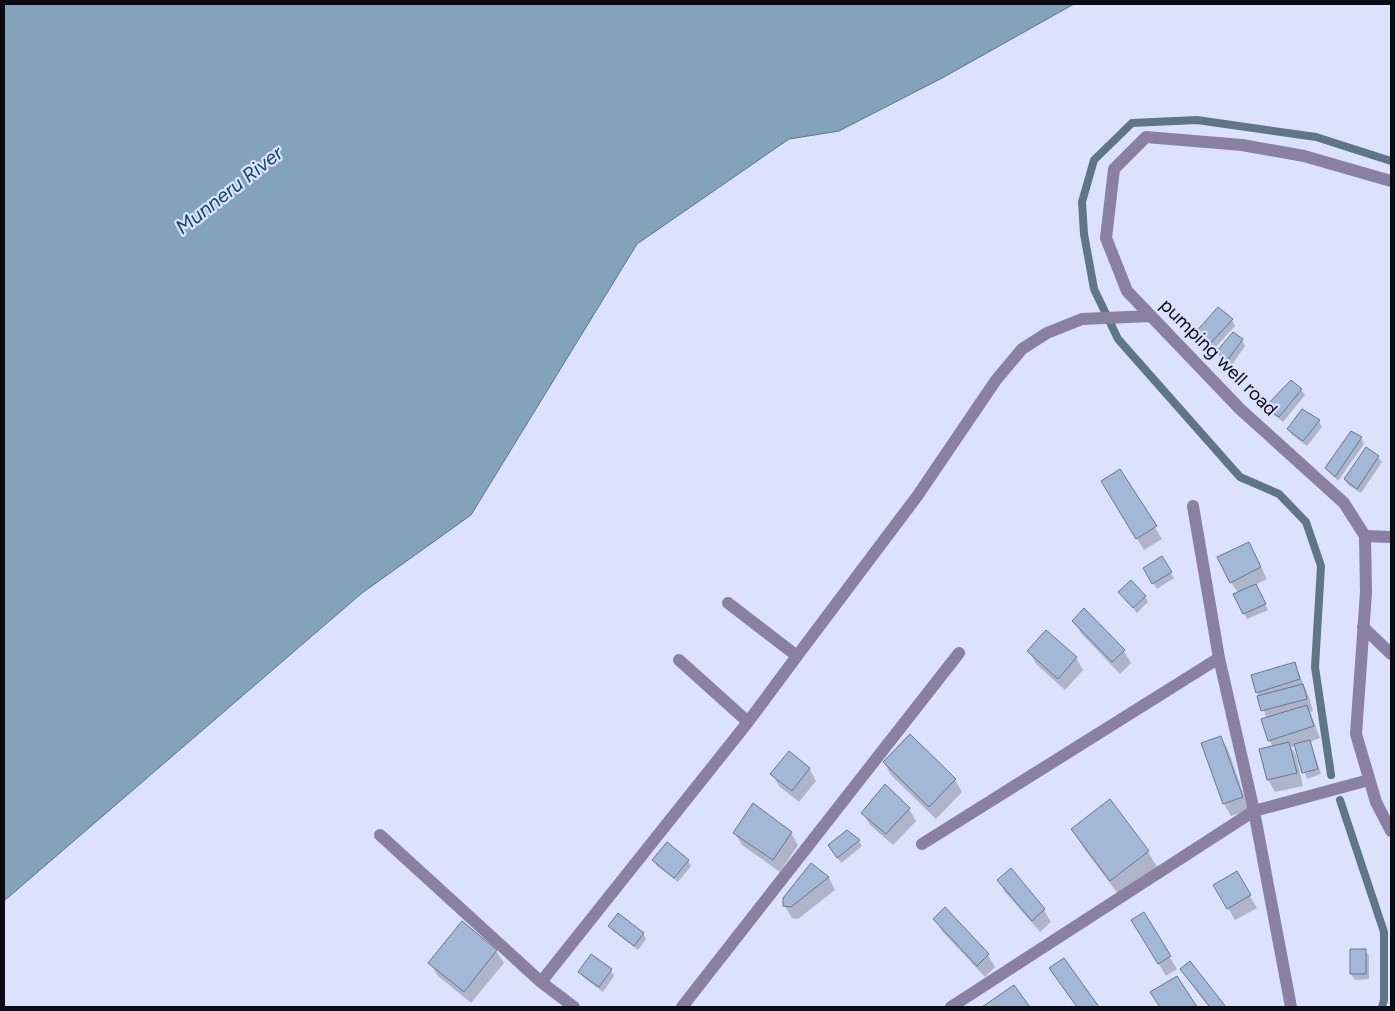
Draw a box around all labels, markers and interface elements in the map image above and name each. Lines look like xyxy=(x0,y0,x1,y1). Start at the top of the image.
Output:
water label: Munneru River xyxy=(171,140,288,239)
street label: pumping well road xyxy=(1156,294,1282,420)

